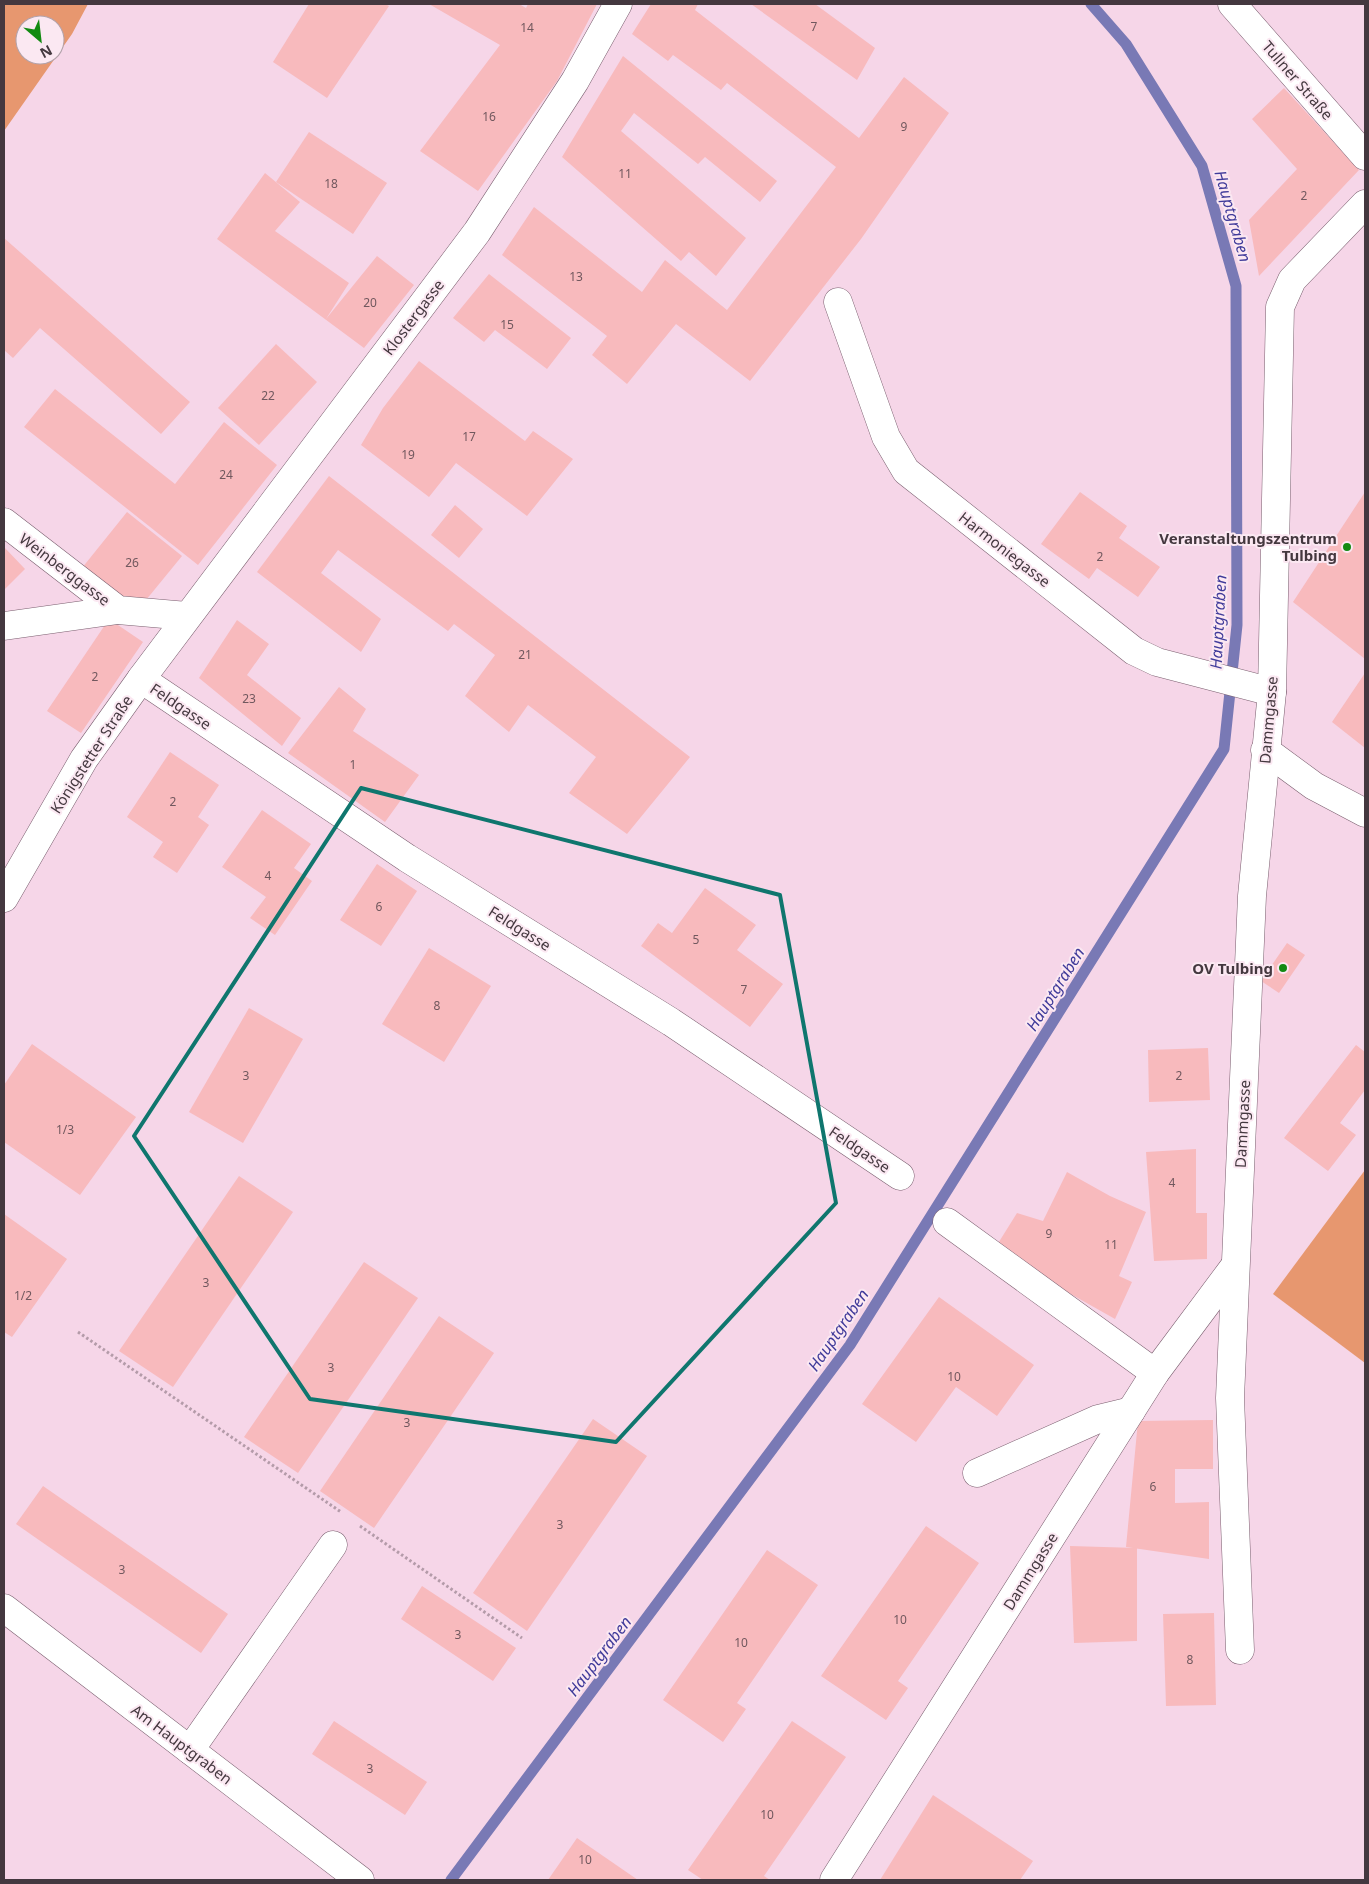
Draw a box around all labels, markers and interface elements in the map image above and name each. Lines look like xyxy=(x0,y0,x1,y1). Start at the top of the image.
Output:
north arrow xyxy=(15,15,65,65)
house number: 7 xyxy=(811,18,818,35)
house number: 14 xyxy=(520,19,534,36)
street label: Tullner Straße xyxy=(1258,36,1338,124)
text: N xyxy=(37,41,56,63)
house number: 16 xyxy=(482,108,496,125)
house number: 9 xyxy=(901,118,908,135)
house number: 11 xyxy=(618,165,632,182)
water label: Hauptgraben xyxy=(1209,167,1257,265)
house number: 18 xyxy=(324,175,338,192)
house number: 2 xyxy=(1301,187,1308,204)
house number: 13 xyxy=(569,268,583,285)
street label: Klostergasse xyxy=(378,275,448,359)
house number: 20 xyxy=(363,294,377,311)
house number: 15 xyxy=(500,316,514,333)
house number: 22 xyxy=(261,387,275,404)
house number: 17 xyxy=(462,428,476,445)
house number: 19 xyxy=(401,446,415,463)
house number: 24 xyxy=(219,466,233,483)
street label: Harmoniegasse xyxy=(955,507,1055,591)
street label: Weinberggasse xyxy=(16,528,114,610)
place label: Veranstaltungszentrum Tulbing xyxy=(1159,528,1337,565)
marker: Veranstaltungszentrum Tulbing xyxy=(1341,541,1353,553)
house number: 2 xyxy=(1097,548,1104,565)
house number: 26 xyxy=(125,554,139,571)
water label: Hauptgraben xyxy=(1205,574,1231,670)
house number: 21 xyxy=(518,646,532,663)
house number: 2 xyxy=(92,668,99,685)
street label: Dammgasse xyxy=(1254,675,1282,765)
street label: Feldgasse xyxy=(146,678,216,734)
house number: 23 xyxy=(242,690,256,707)
street label: Königstetter Straße xyxy=(45,691,137,817)
house number: 1 xyxy=(350,756,356,773)
house number: 2 xyxy=(170,793,177,810)
house number: 4 xyxy=(265,867,272,884)
house number: 6 xyxy=(376,898,383,915)
street label: Feldgasse xyxy=(485,901,555,955)
house number: 5 xyxy=(693,931,700,948)
water label: Hauptgraben xyxy=(1021,943,1089,1035)
place label: OV Tulbing xyxy=(1192,958,1273,978)
marker: OV Tulbing xyxy=(1277,962,1289,974)
house number: 7 xyxy=(741,981,748,998)
house number: 8 xyxy=(434,997,441,1014)
house number: 3 xyxy=(243,1067,250,1084)
house number: 2 xyxy=(1176,1067,1183,1084)
street label: Dammgasse xyxy=(1230,1080,1254,1168)
house number: 1/3 xyxy=(56,1121,74,1138)
street label: Feldgasse xyxy=(825,1121,895,1177)
house number: 4 xyxy=(1169,1174,1176,1191)
house number: 9 xyxy=(1046,1225,1053,1242)
house number: 11 xyxy=(1104,1236,1118,1253)
house number: 3 xyxy=(203,1274,210,1291)
water label: Hauptgraben xyxy=(802,1285,874,1375)
house number: 1/2 xyxy=(14,1287,32,1304)
house number: 3 xyxy=(328,1359,335,1376)
house number: 10 xyxy=(947,1368,961,1385)
house number: 3 xyxy=(404,1414,411,1431)
house number: 6 xyxy=(1150,1478,1157,1495)
house number: 3 xyxy=(557,1516,564,1533)
street label: Dammgasse xyxy=(998,1528,1062,1614)
house number: 3 xyxy=(119,1561,126,1578)
house number: 10 xyxy=(893,1611,907,1628)
water label: Hauptgraben xyxy=(562,1612,636,1700)
house number: 3 xyxy=(455,1626,462,1643)
house number: 10 xyxy=(734,1634,748,1651)
house number: 8 xyxy=(1187,1651,1194,1668)
street label: Am Hauptgraben xyxy=(127,1699,237,1789)
house number: 3 xyxy=(367,1760,374,1777)
house number: 10 xyxy=(760,1806,774,1823)
house number: 10 xyxy=(578,1851,592,1868)

